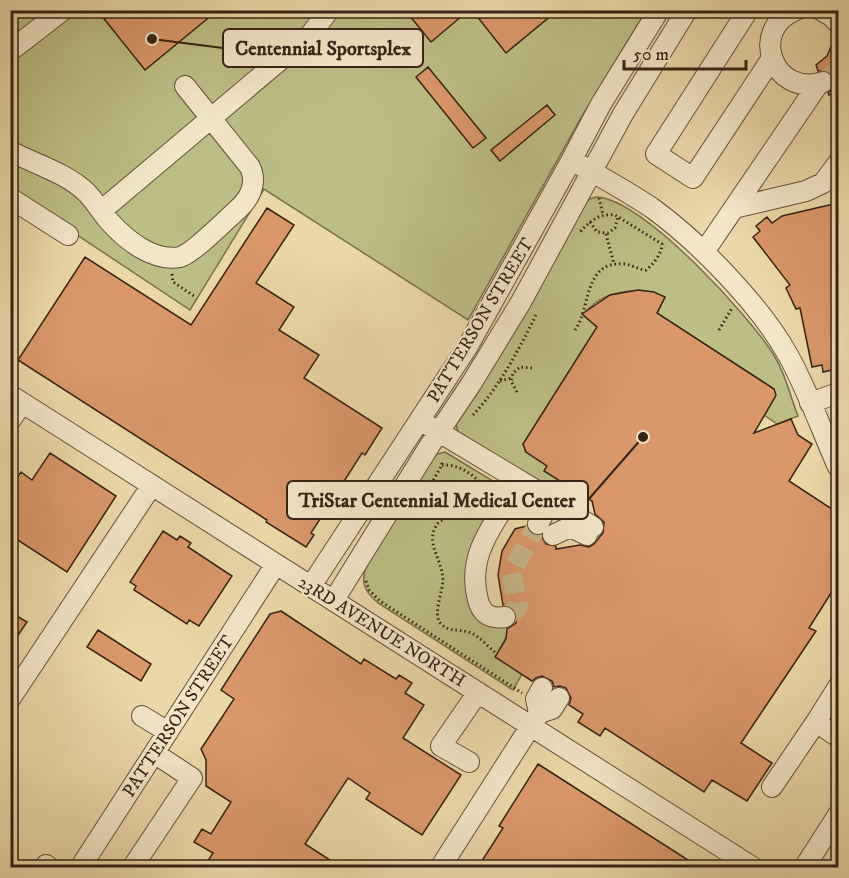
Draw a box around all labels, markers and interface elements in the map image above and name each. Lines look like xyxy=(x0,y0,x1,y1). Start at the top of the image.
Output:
callout: Centennial Sportsplex xyxy=(223,29,423,67)
scale bar xyxy=(624,33,746,71)
text: Centennial Sportsplex xyxy=(235,37,411,62)
text: 50 m xyxy=(633,44,669,66)
street label: PATTERSON STREET xyxy=(423,234,539,407)
callout: TriStar Centennial Medical Center xyxy=(287,481,588,519)
text: TriStar Centennial Medical Center xyxy=(297,489,576,514)
street label: 23RD AVENUE NORTH xyxy=(294,571,469,692)
street label: PATTERSON STREET xyxy=(118,631,239,801)

